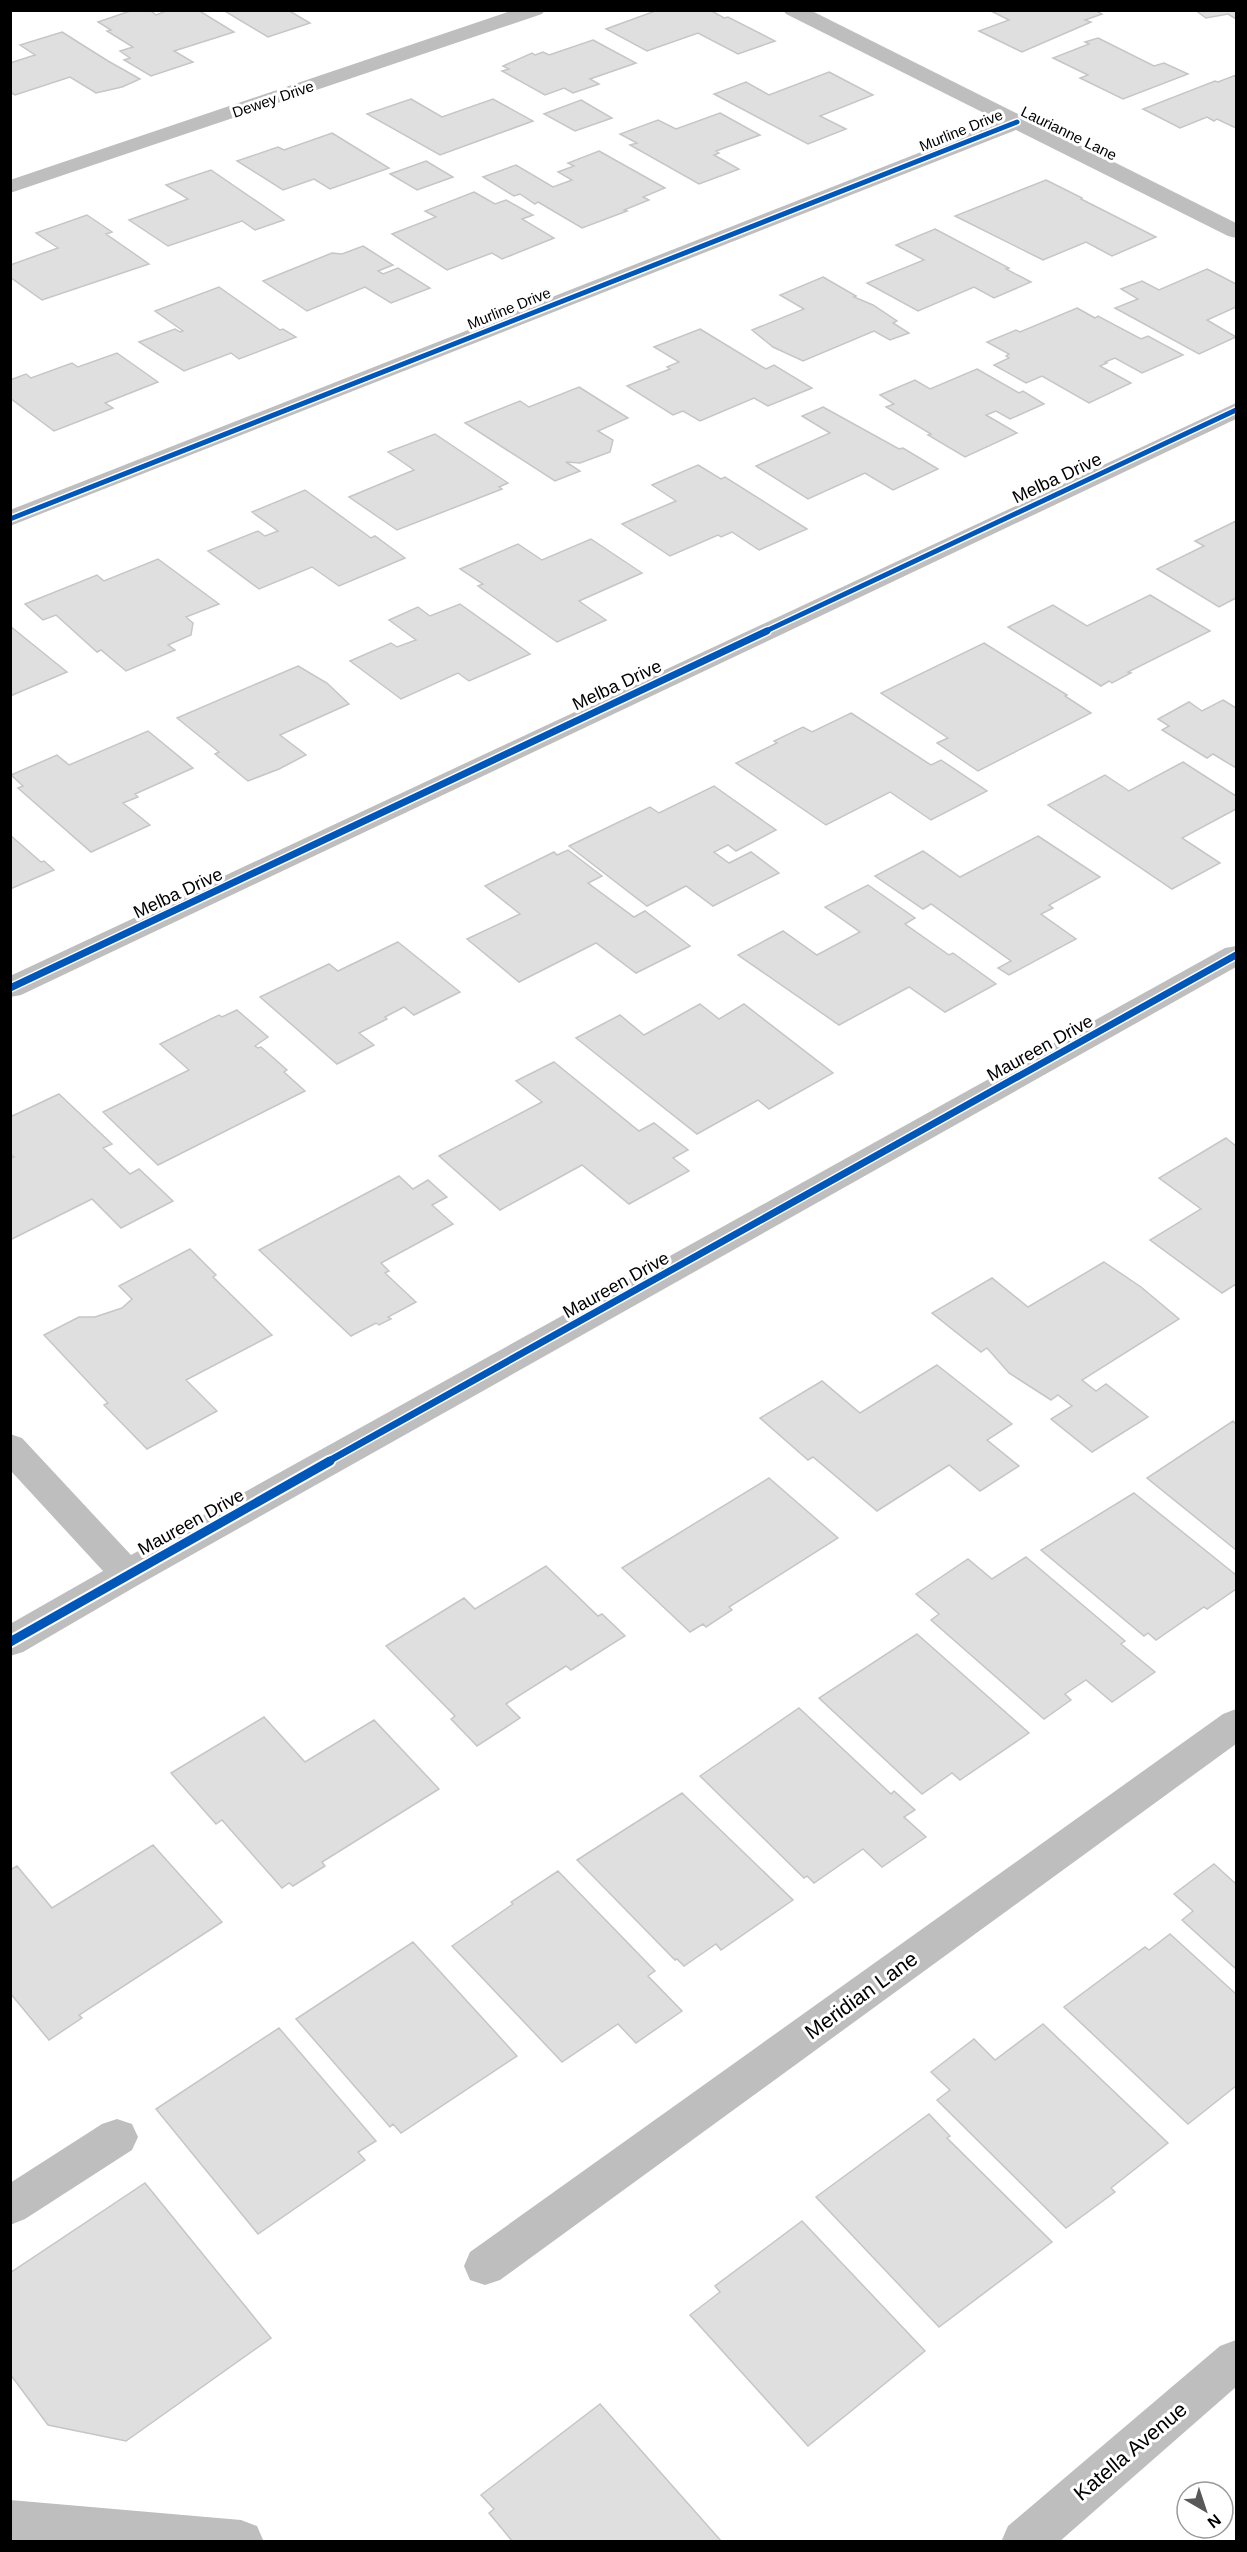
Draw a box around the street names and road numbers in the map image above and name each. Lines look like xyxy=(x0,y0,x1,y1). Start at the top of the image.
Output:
street label: Dewey Drive xyxy=(230,77,316,121)
street label: Laurianne Lane xyxy=(1018,103,1120,163)
street label: Murline Drive xyxy=(917,106,1005,154)
street label: Murline Drive xyxy=(465,284,553,332)
street label: Melba Drive xyxy=(1009,449,1105,507)
street label: Melba Drive xyxy=(569,656,665,714)
street label: Melba Drive xyxy=(130,864,226,922)
street label: Maureen Drive xyxy=(984,1011,1096,1085)
street label: Maureen Drive xyxy=(560,1248,672,1322)
street label: Maureen Drive xyxy=(135,1485,247,1559)
street label: Meridian Lane xyxy=(800,1947,922,2043)
street label: Katella Avenue xyxy=(1069,2397,1191,2505)

